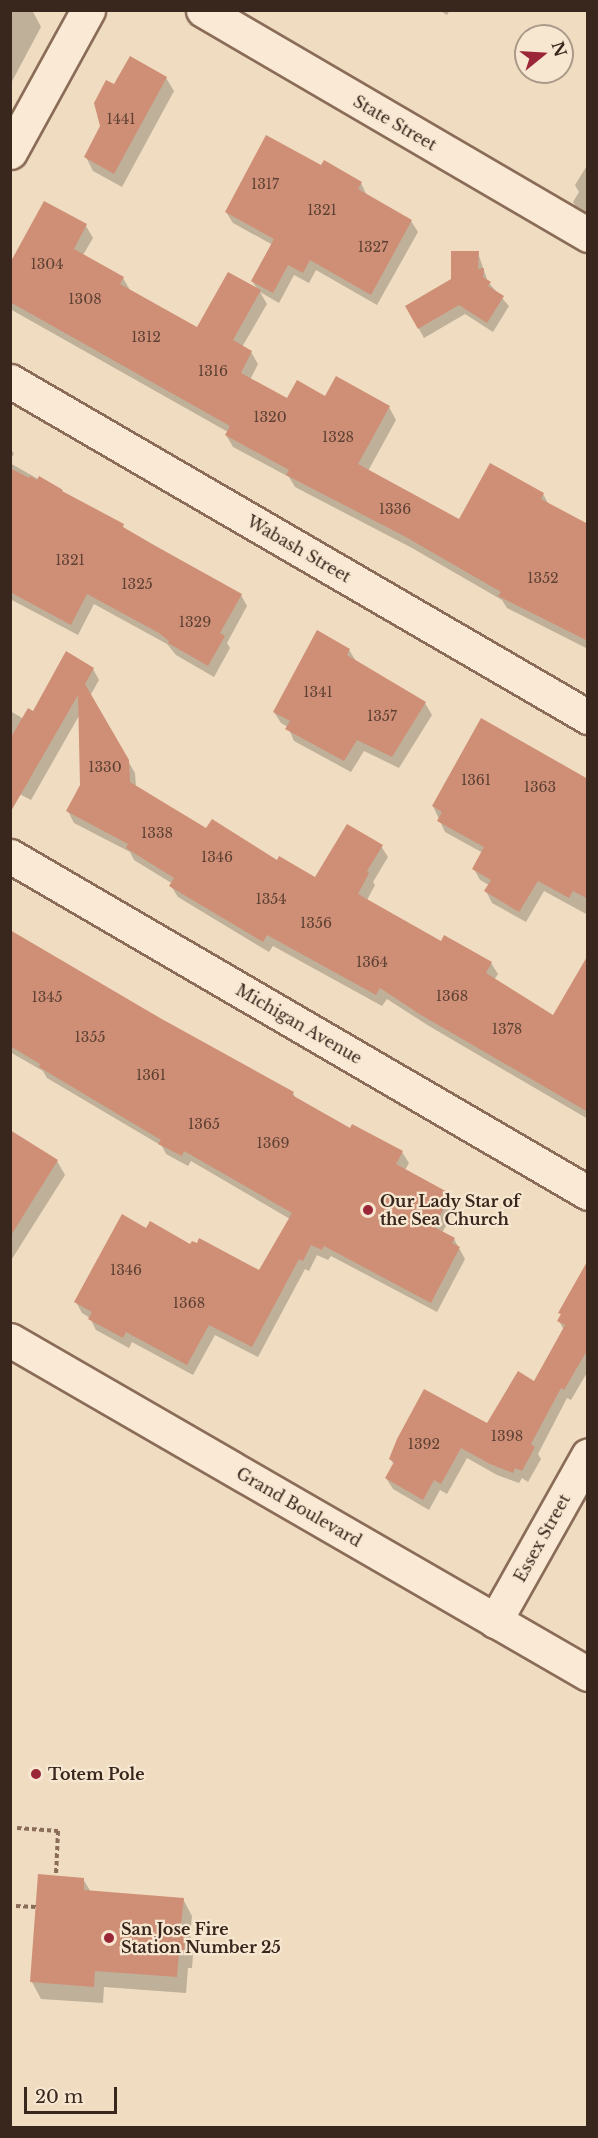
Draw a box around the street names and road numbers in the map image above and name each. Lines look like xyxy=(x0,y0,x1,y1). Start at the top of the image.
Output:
street label: State Street xyxy=(350,91,440,155)
street label: Wabash Street xyxy=(244,512,354,586)
street label: Michigan Avenue xyxy=(232,980,366,1068)
street label: Grand Boulevard xyxy=(233,1463,365,1551)
street label: Essex Street xyxy=(510,1491,574,1585)

